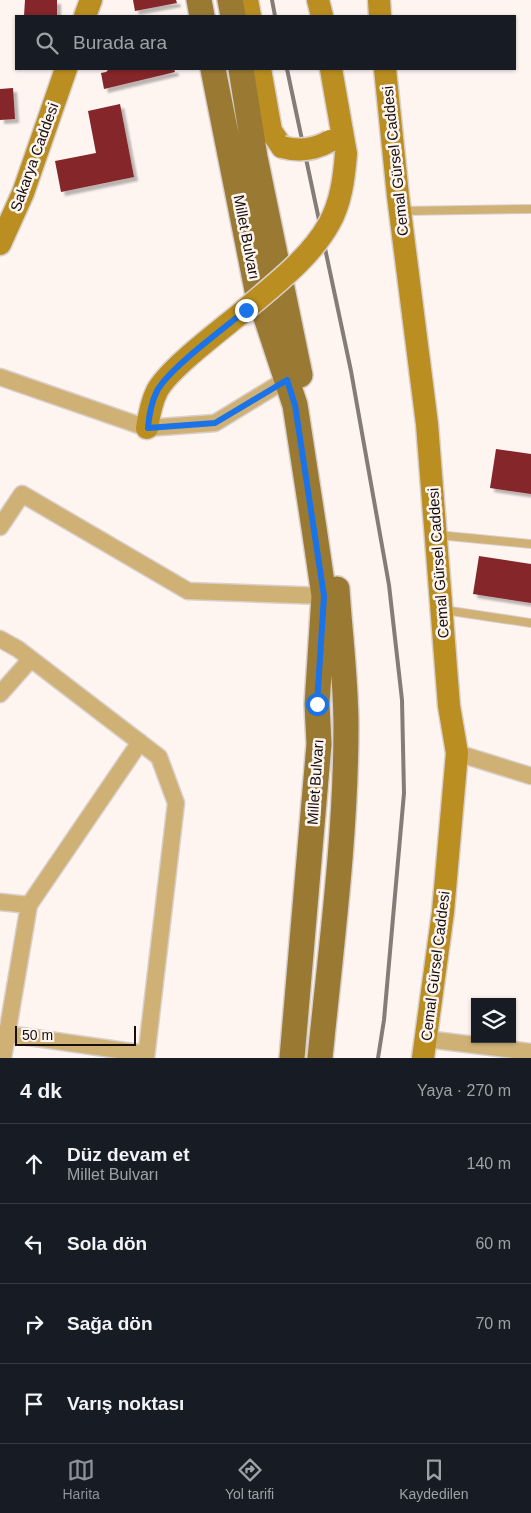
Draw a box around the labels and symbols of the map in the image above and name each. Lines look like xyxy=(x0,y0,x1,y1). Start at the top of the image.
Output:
street label: Cemal Gürsel Caddesi xyxy=(379,85,411,237)
street label: Sakarya Caddesi xyxy=(6,100,62,214)
street label: Millet Bulvarı xyxy=(230,193,264,281)
route end xyxy=(235,299,258,322)
street label: Cemal Gürsel Caddesi xyxy=(424,487,452,639)
route start xyxy=(306,693,329,716)
street label: Millet Bulvarı xyxy=(304,739,326,825)
street label: Cemal Gürsel Caddesi xyxy=(417,890,453,1042)
scale bar xyxy=(15,1023,136,1046)

